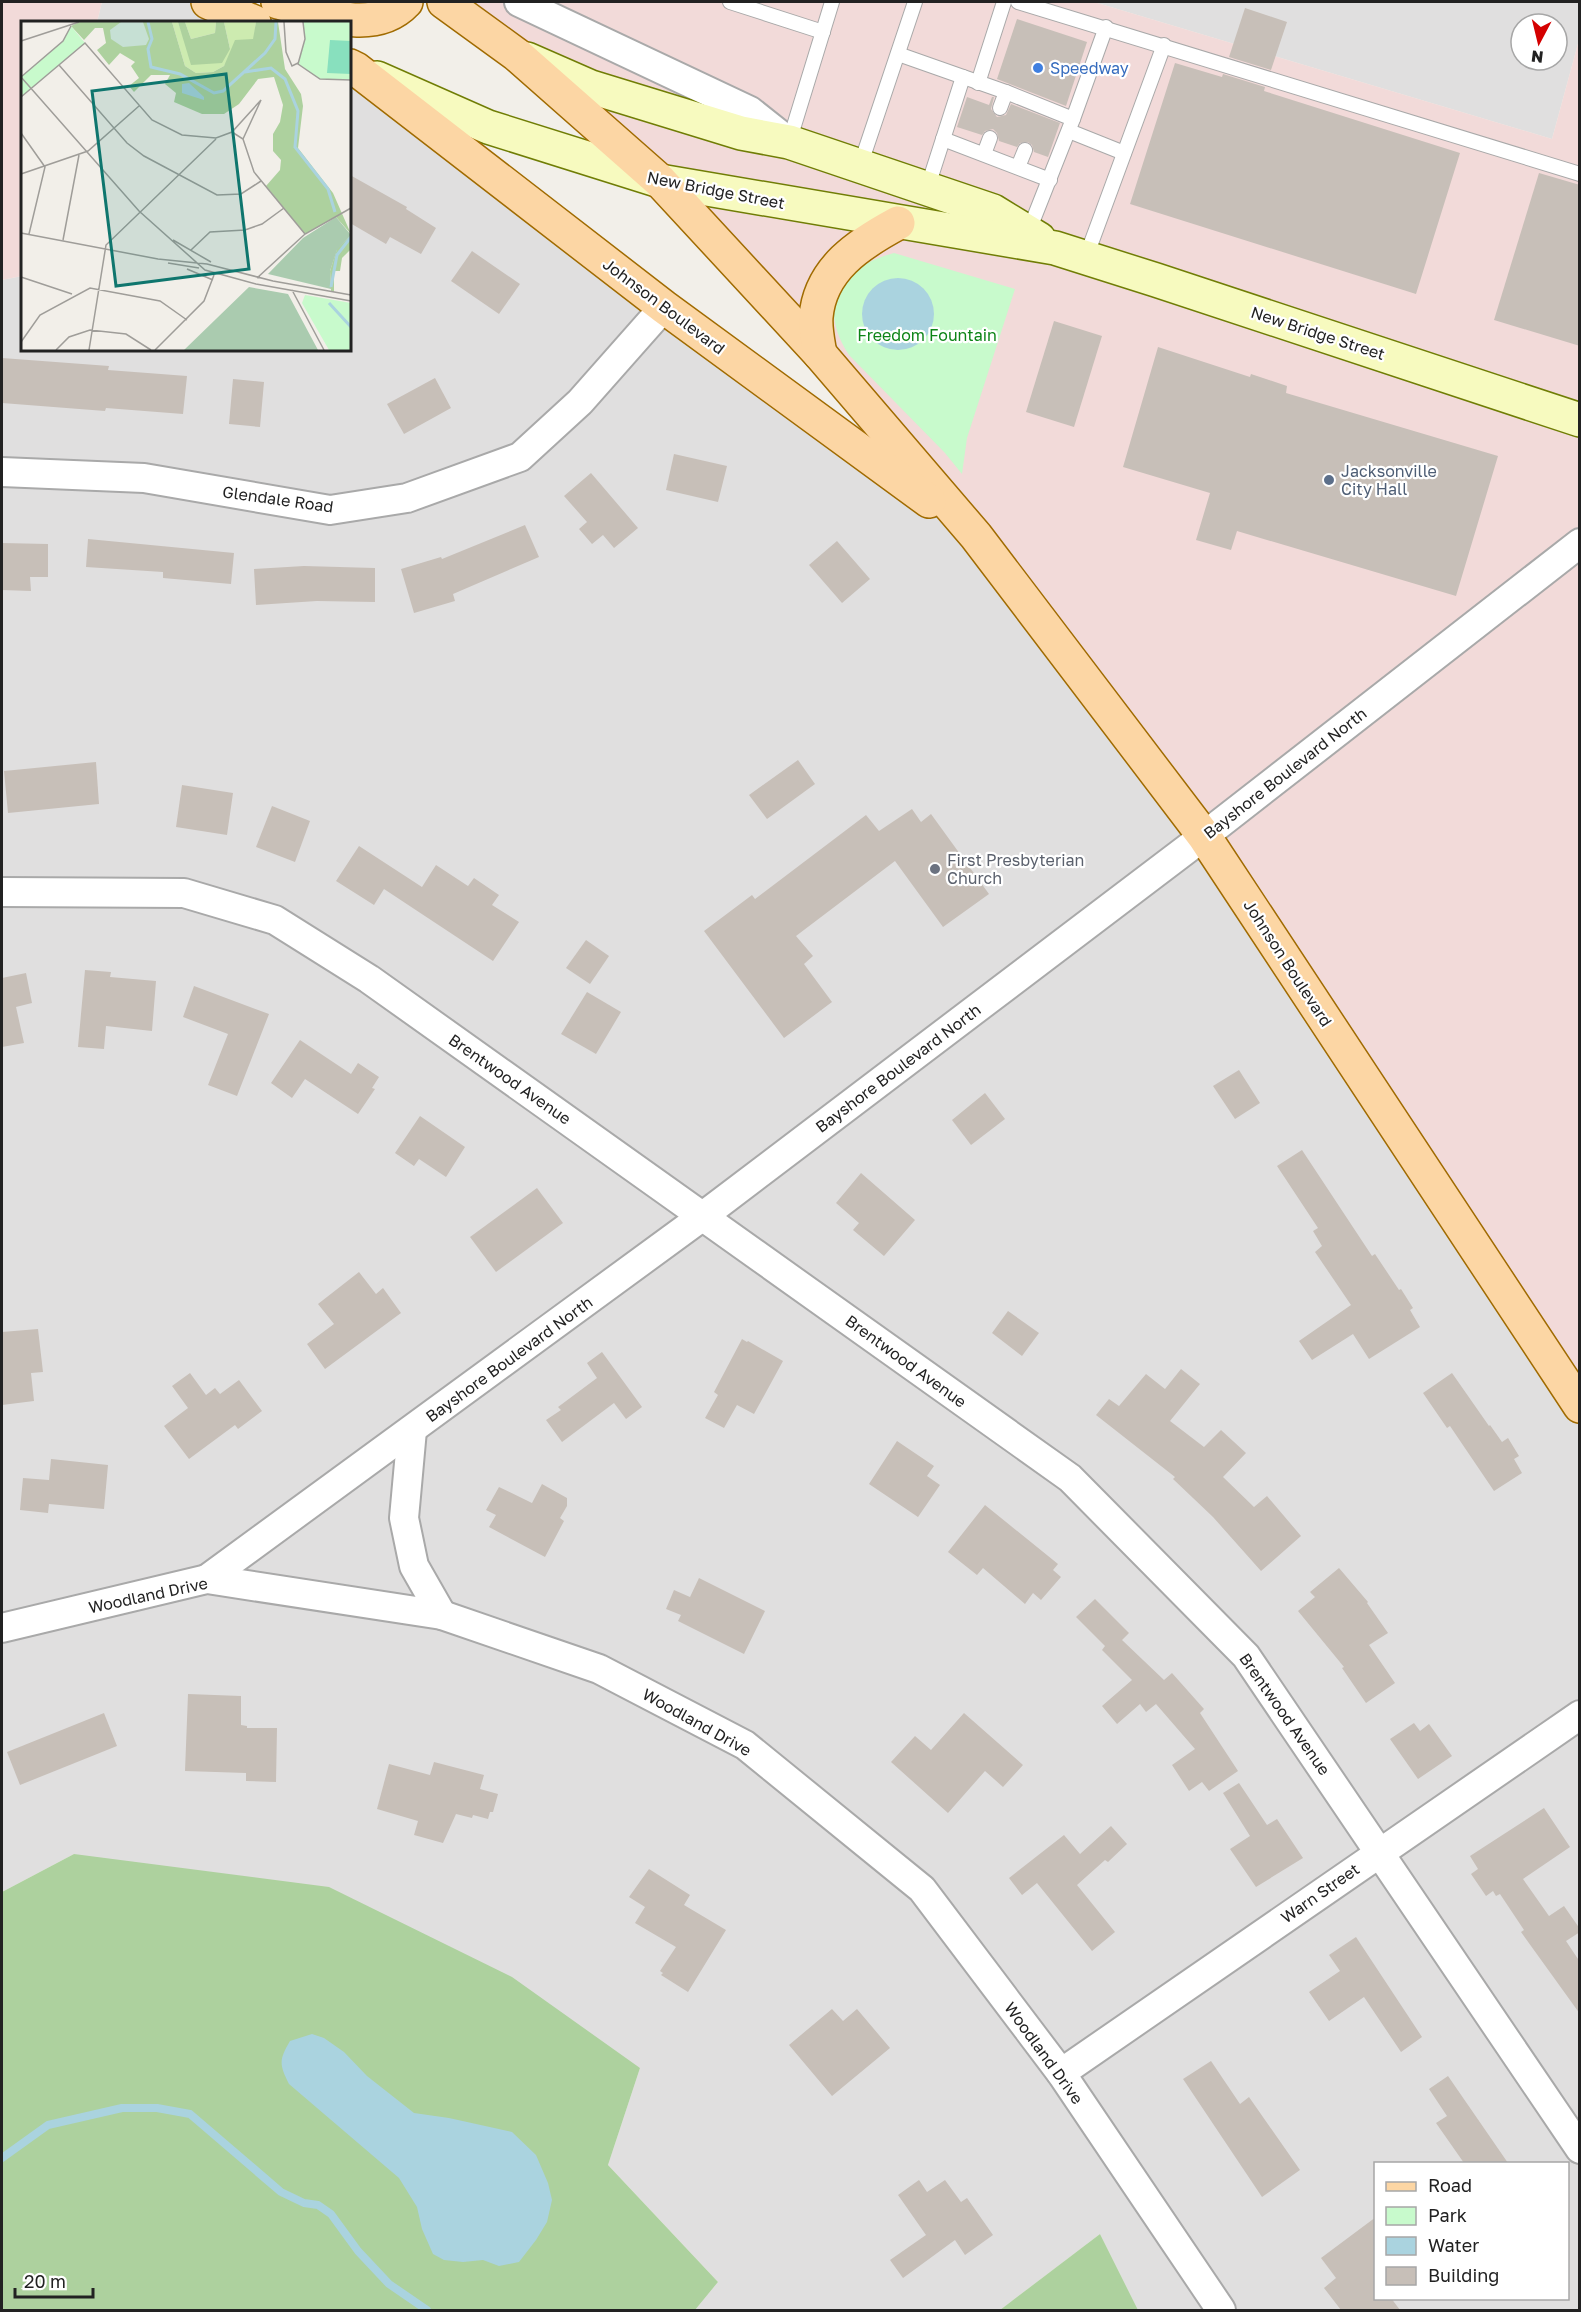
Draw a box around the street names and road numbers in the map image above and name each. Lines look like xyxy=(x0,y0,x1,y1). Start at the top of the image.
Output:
street label: New Bridge Street xyxy=(645,167,787,213)
street label: Johnson Boulevard xyxy=(599,254,729,358)
street label: New Bridge Street xyxy=(1248,302,1388,364)
street label: Glendale Road xyxy=(221,481,335,517)
street label: Bayshore Boulevard North xyxy=(1199,703,1371,843)
street label: Johnson Boulevard xyxy=(1239,896,1337,1030)
street label: Bayshore Boulevard North xyxy=(811,999,985,1137)
street label: Brentwood Avenue xyxy=(445,1029,575,1129)
street label: Bayshore Boulevard North xyxy=(422,1292,596,1426)
street label: Brentwood Avenue xyxy=(842,1310,970,1412)
street label: Woodland Drive xyxy=(87,1573,209,1617)
street label: Brentwood Avenue xyxy=(1235,1649,1335,1779)
street label: Woodland Drive xyxy=(639,1684,755,1760)
street label: Warn Street xyxy=(1277,1859,1363,1927)
street label: Woodland Drive xyxy=(1000,1998,1088,2108)

